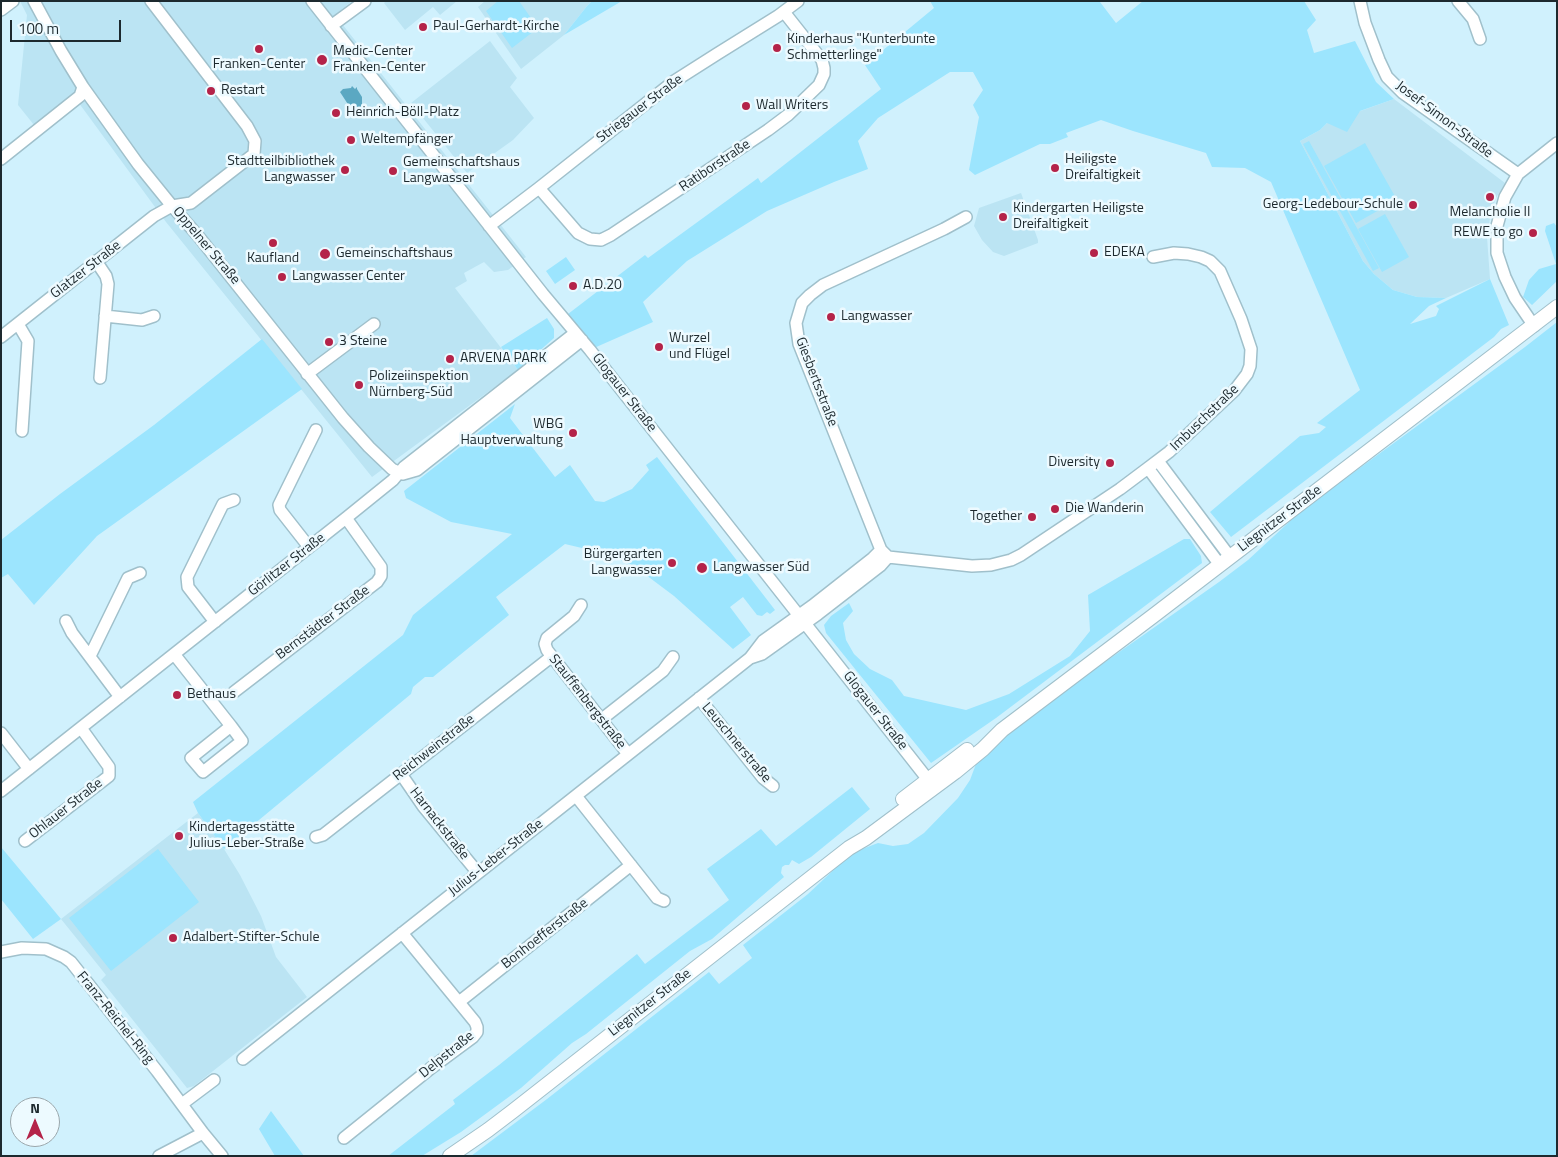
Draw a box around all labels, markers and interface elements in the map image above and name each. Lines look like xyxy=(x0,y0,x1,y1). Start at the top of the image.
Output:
scale bar xyxy=(12,10,124,42)
text: 100 m xyxy=(18,17,59,40)
place label: Paul-Gerhardt-Kirche xyxy=(433,19,559,35)
marker: Paul-Gerhardt-Kirche xyxy=(417,21,429,33)
place label: Kinderhaus "Kunterbunte Schmetterlinge" xyxy=(787,32,935,64)
marker: Kinderhaus "Kunterbunte Schmetterlinge" xyxy=(771,42,783,54)
marker: Franken-Center xyxy=(253,43,265,55)
place label: Medic-Center Franken-Center xyxy=(333,44,426,76)
marker: Medic-Center Franken-Center xyxy=(315,53,329,67)
place label: Franken-Center xyxy=(213,57,305,73)
street label: Striegauer Straße xyxy=(594,71,686,147)
street label: Josef-Simon-Straße xyxy=(1392,78,1496,162)
place label: Restart xyxy=(221,83,265,99)
marker: Restart xyxy=(205,85,217,97)
place label: Wall Writers xyxy=(756,98,828,114)
marker: Wall Writers xyxy=(740,100,752,112)
place label: Heinrich-Böll-Platz xyxy=(346,105,459,121)
marker: Heinrich-Böll-Platz xyxy=(330,107,342,119)
place label: Weltempfänger xyxy=(361,132,453,148)
marker: Weltempfänger xyxy=(345,134,357,146)
street label: Ratiborstraße xyxy=(676,136,754,196)
place label: Heiligste Dreifaltigkeit xyxy=(1065,152,1141,184)
place label: Stadtteilbibliothek Langwasser xyxy=(227,154,335,186)
place label: Gemeinschaftshaus Langwasser xyxy=(403,155,520,188)
marker: Heiligste Dreifaltigkeit xyxy=(1049,162,1061,174)
marker: Stadtteilbibliothek Langwasser xyxy=(339,164,351,176)
marker: Gemeinschaftshaus Langwasser xyxy=(387,165,399,177)
marker: Melancholie II xyxy=(1484,191,1496,203)
place label: Georg-Ledebour-Schule xyxy=(1263,197,1403,213)
marker: Georg-Ledebour-Schule xyxy=(1407,199,1419,211)
place label: Kindergarten Heiligste Dreifaltigkeit xyxy=(1013,201,1144,233)
street label: Oppelner Straße xyxy=(169,204,243,288)
place label: Melancholie II xyxy=(1450,205,1530,221)
marker: Kindergarten Heiligste Dreifaltigkeit xyxy=(997,211,1009,223)
place label: REWE to go xyxy=(1453,225,1523,241)
marker: REWE to go xyxy=(1527,227,1539,239)
street label: Glatzer Straße xyxy=(48,237,124,303)
marker: Kaufland xyxy=(267,237,279,249)
place label: EDEKA xyxy=(1104,245,1145,261)
place label: Gemeinschaftshaus xyxy=(336,246,453,262)
marker: Gemeinschaftshaus xyxy=(318,247,332,261)
marker: EDEKA xyxy=(1088,247,1100,259)
place label: Kaufland xyxy=(247,251,299,267)
place label: Langwasser Center xyxy=(292,269,405,285)
marker: Langwasser Center xyxy=(276,271,288,283)
place label: A.D.20 xyxy=(583,278,622,294)
marker: A.D.20 xyxy=(567,280,579,292)
place label: Langwasser xyxy=(841,309,912,325)
marker: Langwasser xyxy=(825,311,837,323)
place label: Wurzel und Flügel xyxy=(669,331,730,364)
place label: 3 Steine xyxy=(339,334,387,350)
street label: Giesbertsstraße xyxy=(791,335,841,429)
marker: 3 Steine xyxy=(323,336,335,348)
marker: Wurzel und Flügel xyxy=(653,341,665,353)
street label: Glogauer Straße xyxy=(588,350,660,436)
place label: ARVENA PARK xyxy=(460,351,546,367)
marker: ARVENA PARK xyxy=(444,353,456,365)
place label: Polizeiinspektion Nürnberg-Süd xyxy=(369,369,469,402)
marker: Polizeiinspektion Nürnberg-Süd xyxy=(353,379,365,391)
street label: Imbuschstraße xyxy=(1167,381,1243,455)
place label: WBG Hauptverwaltung xyxy=(460,417,563,450)
marker: WBG Hauptverwaltung xyxy=(567,427,579,439)
place label: Diversity xyxy=(1048,455,1100,471)
marker: Diversity xyxy=(1104,457,1116,469)
street label: Liegnitzer Straße xyxy=(1235,482,1325,556)
place label: Die Wanderin xyxy=(1065,501,1144,517)
marker: Die Wanderin xyxy=(1049,503,1061,515)
place label: Together xyxy=(970,509,1022,525)
marker: Together xyxy=(1026,511,1038,523)
street label: Görlitzer Straße xyxy=(245,530,329,600)
place label: Bürgergarten Langwasser xyxy=(584,547,662,580)
marker: Bürgergarten Langwasser xyxy=(666,557,678,569)
place label: Langwasser Süd xyxy=(713,560,809,576)
marker: Langwasser Süd xyxy=(695,561,709,575)
street label: Bernstädter Straße xyxy=(273,582,373,664)
street label: Stauffenbergstraße xyxy=(545,651,629,753)
street label: Glogauer Straße xyxy=(839,668,911,754)
place label: Bethaus xyxy=(187,687,236,703)
marker: Bethaus xyxy=(171,689,183,701)
street label: Leuschnerstraße xyxy=(698,700,774,786)
street label: Reichweinstraße xyxy=(390,711,478,785)
street label: Ohlauer Straße xyxy=(26,775,106,843)
street label: Harnackstraße xyxy=(406,785,472,863)
street label: Julius-Leber-Straße xyxy=(445,816,547,900)
place label: Kindertagesstätte Julius-Leber-Straße xyxy=(189,820,304,852)
marker: Kindertagesstätte Julius-Leber-Straße xyxy=(173,830,185,842)
street label: Bonhoefferstraße xyxy=(498,895,592,973)
place label: Adalbert-Stifter-Schule xyxy=(183,930,319,946)
marker: Adalbert-Stifter-Schule xyxy=(167,932,179,944)
street label: Liegnitzer Straße xyxy=(605,966,695,1040)
street label: Franz-Reichel-Ring xyxy=(73,969,157,1067)
street label: Delpstraße xyxy=(416,1028,478,1082)
north arrow xyxy=(10,1097,60,1147)
text: N xyxy=(30,1097,40,1118)

